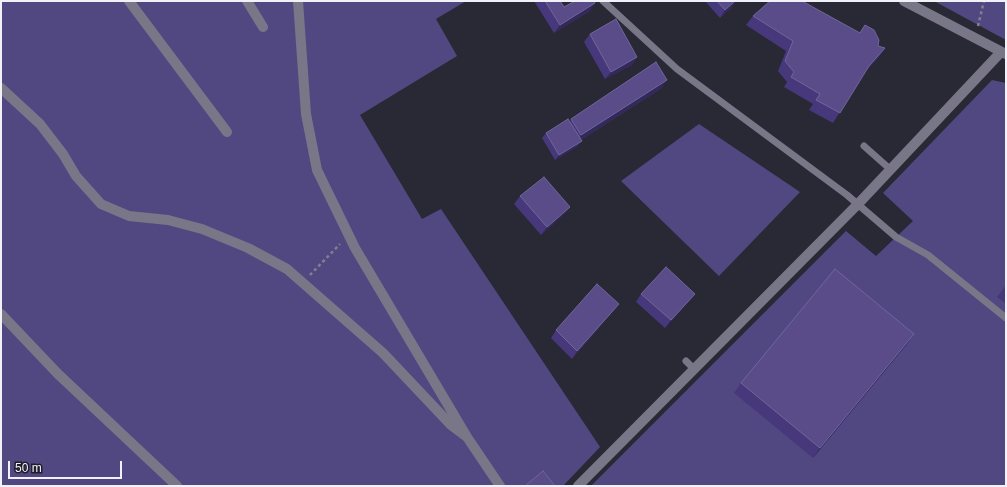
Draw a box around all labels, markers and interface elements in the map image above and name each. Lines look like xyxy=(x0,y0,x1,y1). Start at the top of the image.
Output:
scale bar xyxy=(10,453,124,479)
text: 50 m xyxy=(15,461,42,475)

